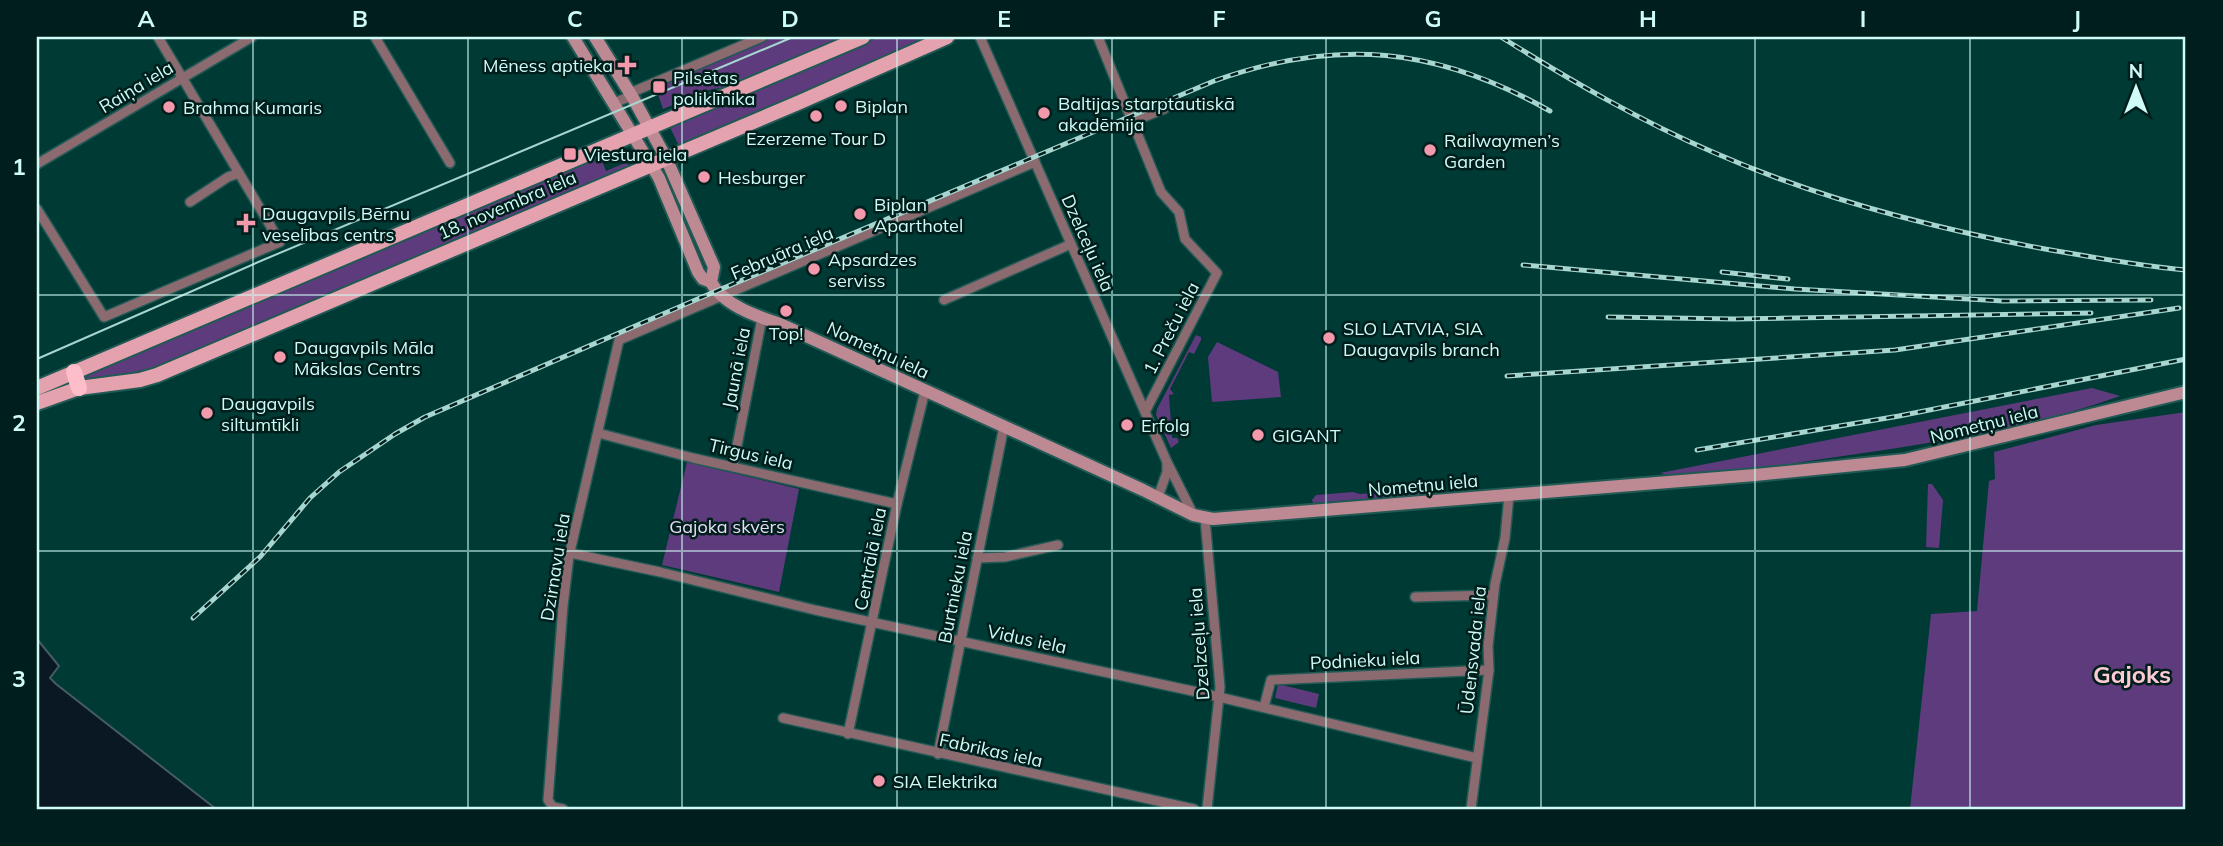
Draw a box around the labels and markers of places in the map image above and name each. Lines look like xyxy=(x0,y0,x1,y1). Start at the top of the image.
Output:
place label: Mēness aptieka xyxy=(483,54,613,77)
marker: Mēness aptieka xyxy=(619,57,635,73)
place label: Pilsētas poliklīnika xyxy=(673,66,755,110)
marker: Pilsētas poliklīnika xyxy=(651,79,667,95)
place label: Baltijas starptautiskā akadēmija xyxy=(1058,92,1235,136)
place label: Biplan xyxy=(855,95,908,118)
place label: Brahma Kumaris xyxy=(183,96,322,119)
marker: Biplan xyxy=(833,98,849,114)
marker: Brahma Kumaris xyxy=(161,99,177,115)
marker: Baltijas starptautiskā akadēmija xyxy=(1036,105,1052,121)
marker: Ezerzeme Tour D xyxy=(808,108,824,124)
place label: Ezerzeme Tour D xyxy=(746,127,886,150)
place label: Railwaymen’s Garden xyxy=(1444,129,1560,173)
marker: Railwaymen’s Garden xyxy=(1422,142,1438,158)
place label: Viestura iela xyxy=(584,143,687,166)
marker: Viestura iela xyxy=(562,146,578,162)
place label: Hesburger xyxy=(718,166,806,189)
marker: Hesburger xyxy=(696,169,712,185)
place label: Biplan Aparthotel xyxy=(874,193,963,237)
place label: Daugavpils Bērnu veselības centrs xyxy=(262,202,410,246)
marker: Biplan Aparthotel xyxy=(852,206,868,222)
marker: Daugavpils Bērnu veselības centrs xyxy=(236,213,256,233)
place label: Apsardzes serviss xyxy=(828,248,917,292)
marker: Apsardzes serviss xyxy=(806,261,822,277)
marker: Top! xyxy=(778,303,794,319)
place label: SLO LATVIA, SIA Daugavpils branch xyxy=(1343,317,1500,361)
place label: Top! xyxy=(769,322,803,345)
marker: SLO LATVIA, SIA Daugavpils branch xyxy=(1321,330,1337,346)
place label: Daugavpils Māla Mākslas Centrs xyxy=(294,336,434,380)
marker: Daugavpils Māla Mākslas Centrs xyxy=(272,349,288,365)
place label: Daugavpils siltumtīkli xyxy=(221,392,315,436)
marker: Daugavpils siltumtīkli xyxy=(199,405,215,421)
place label: Erfolg xyxy=(1141,414,1190,437)
marker: Erfolg xyxy=(1119,417,1135,433)
place label: GIGANT xyxy=(1272,424,1341,447)
marker: GIGANT xyxy=(1250,427,1266,443)
place label: SIA Elektrika xyxy=(893,770,998,793)
marker: SIA Elektrika xyxy=(871,773,887,789)

